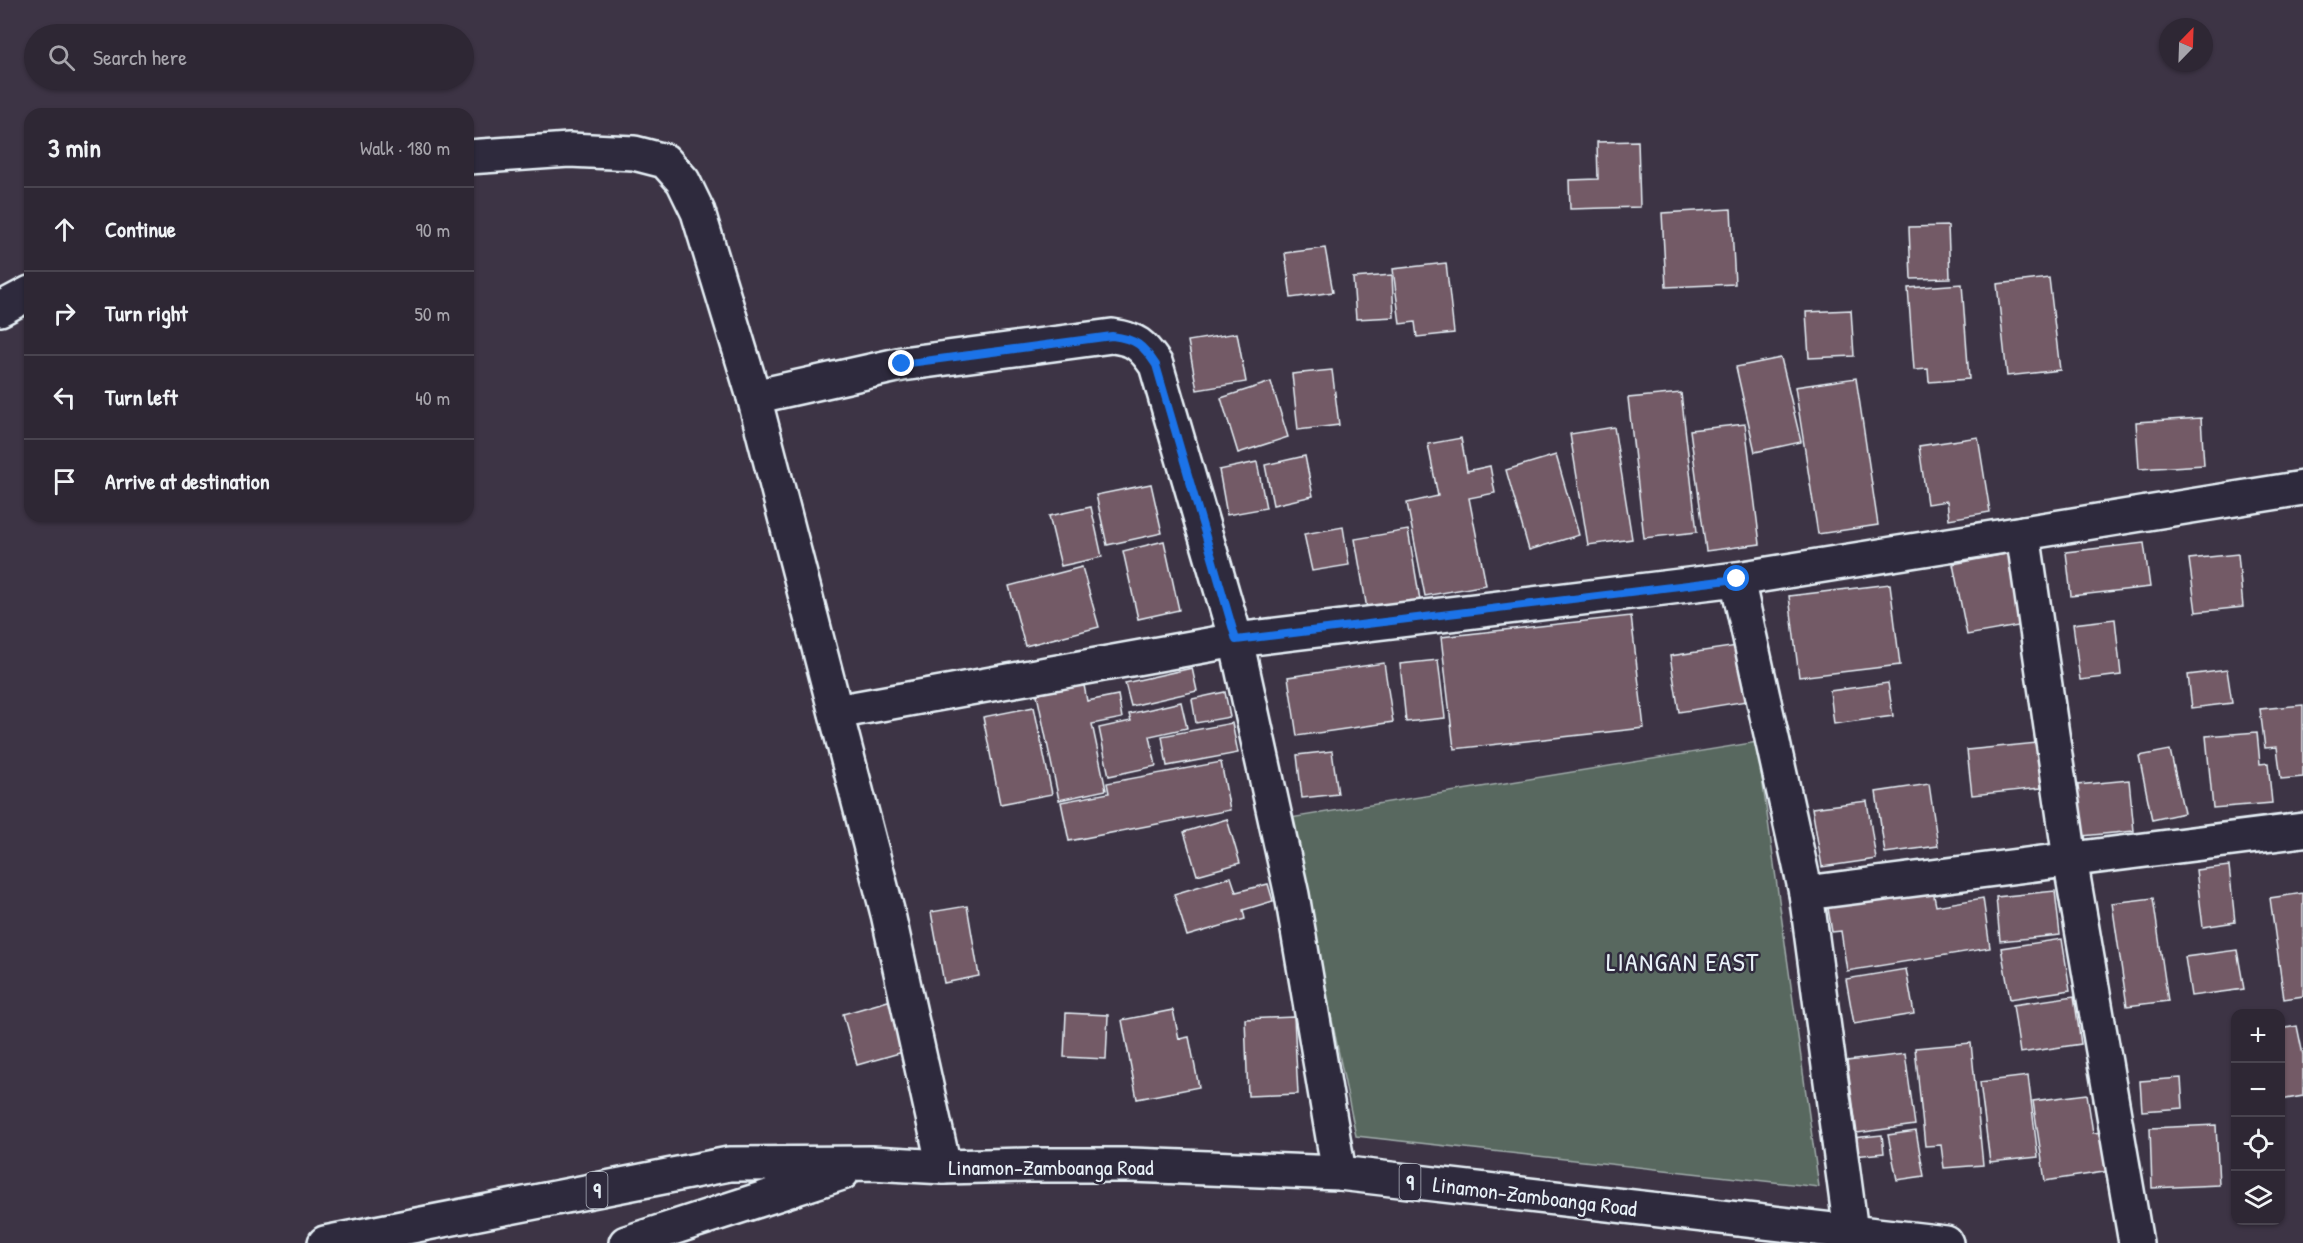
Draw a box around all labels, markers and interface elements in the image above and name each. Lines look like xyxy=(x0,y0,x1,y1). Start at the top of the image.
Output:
north arrow xyxy=(2159,18,2213,72)
search box xyxy=(24,24,474,90)
icon: search xyxy=(45,41,78,74)
text: Search here xyxy=(93,42,187,72)
text: 3 min xyxy=(48,130,101,165)
text: Walk · 180 m xyxy=(360,134,450,161)
icon: ahead xyxy=(48,213,81,246)
text: Continue xyxy=(105,214,176,244)
text: 90 m xyxy=(416,216,450,243)
icon: right xyxy=(48,297,81,330)
text: Turn right xyxy=(105,298,188,328)
text: 50 m xyxy=(414,300,450,327)
route end xyxy=(888,350,914,376)
icon: left xyxy=(48,381,81,414)
text: Turn left xyxy=(105,382,178,412)
text: 40 m xyxy=(415,384,450,411)
icon: arrive xyxy=(48,465,81,498)
text: Arrive at destination xyxy=(105,466,270,496)
route start xyxy=(1723,565,1749,591)
district label: LIANGAN EAST xyxy=(1606,944,1760,979)
map controls xyxy=(2231,1009,2285,1225)
button: + xyxy=(2231,1009,2285,1063)
button: − xyxy=(2231,1063,2285,1117)
button: locate xyxy=(2231,1117,2285,1171)
street label: Linamon-Zamboanga Road xyxy=(948,1152,1154,1182)
road number: 9 xyxy=(1400,1164,1420,1200)
street label: Linamon-Zamboanga Road xyxy=(1431,1169,1639,1223)
button: layers xyxy=(2231,1171,2285,1225)
road number: 9 xyxy=(586,1172,608,1208)

